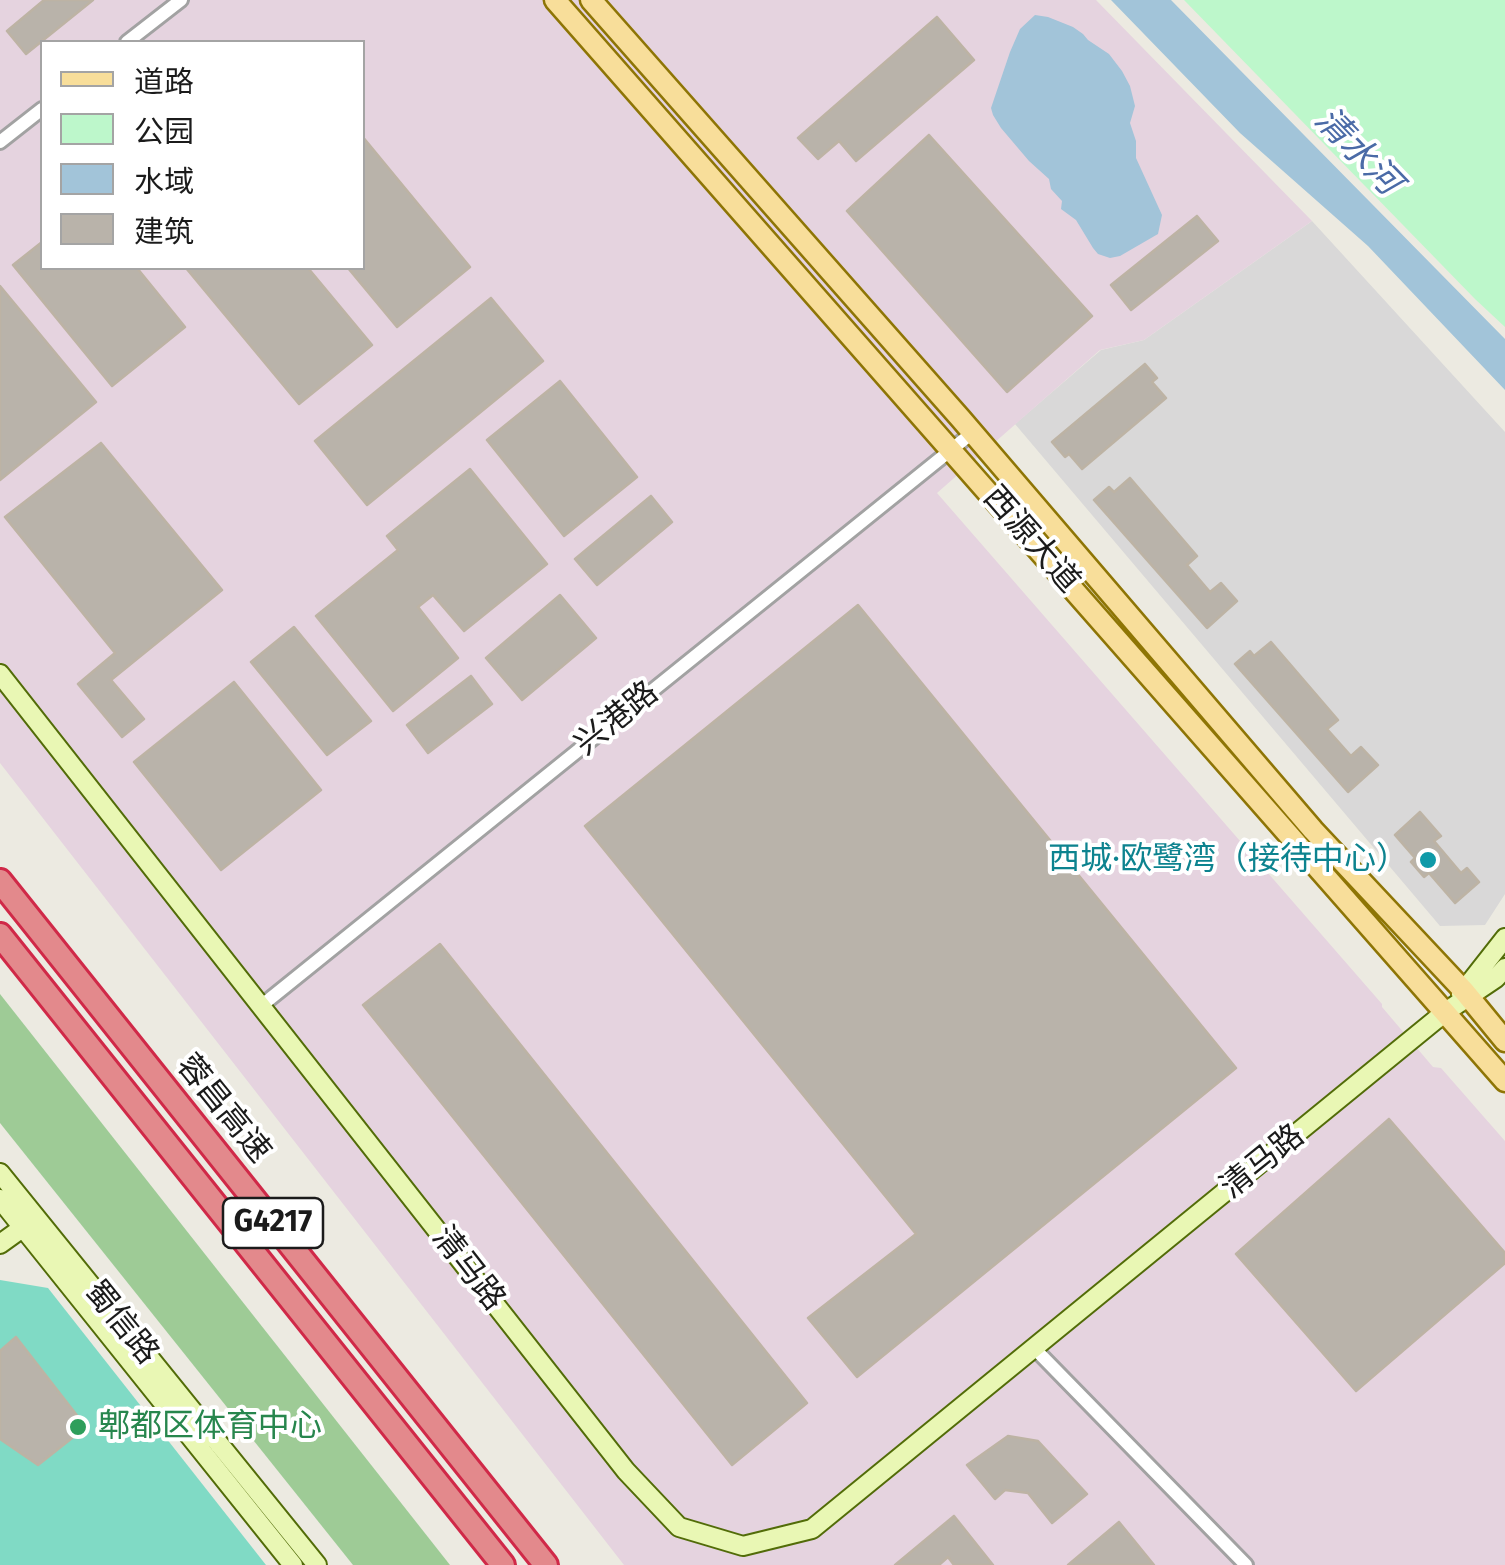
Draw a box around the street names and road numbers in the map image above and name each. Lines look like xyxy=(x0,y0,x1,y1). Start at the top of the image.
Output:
street label: 西源大道 xyxy=(975,479,1087,601)
street label: 兴港路 xyxy=(568,674,666,764)
street label: 蓉昌高速 xyxy=(168,1047,278,1171)
street label: 清马路 xyxy=(1214,1117,1312,1207)
road number: G4217 xyxy=(223,1198,323,1248)
street label: 清马路 xyxy=(423,1219,513,1319)
street label: 蜀信路 xyxy=(76,1274,166,1372)

